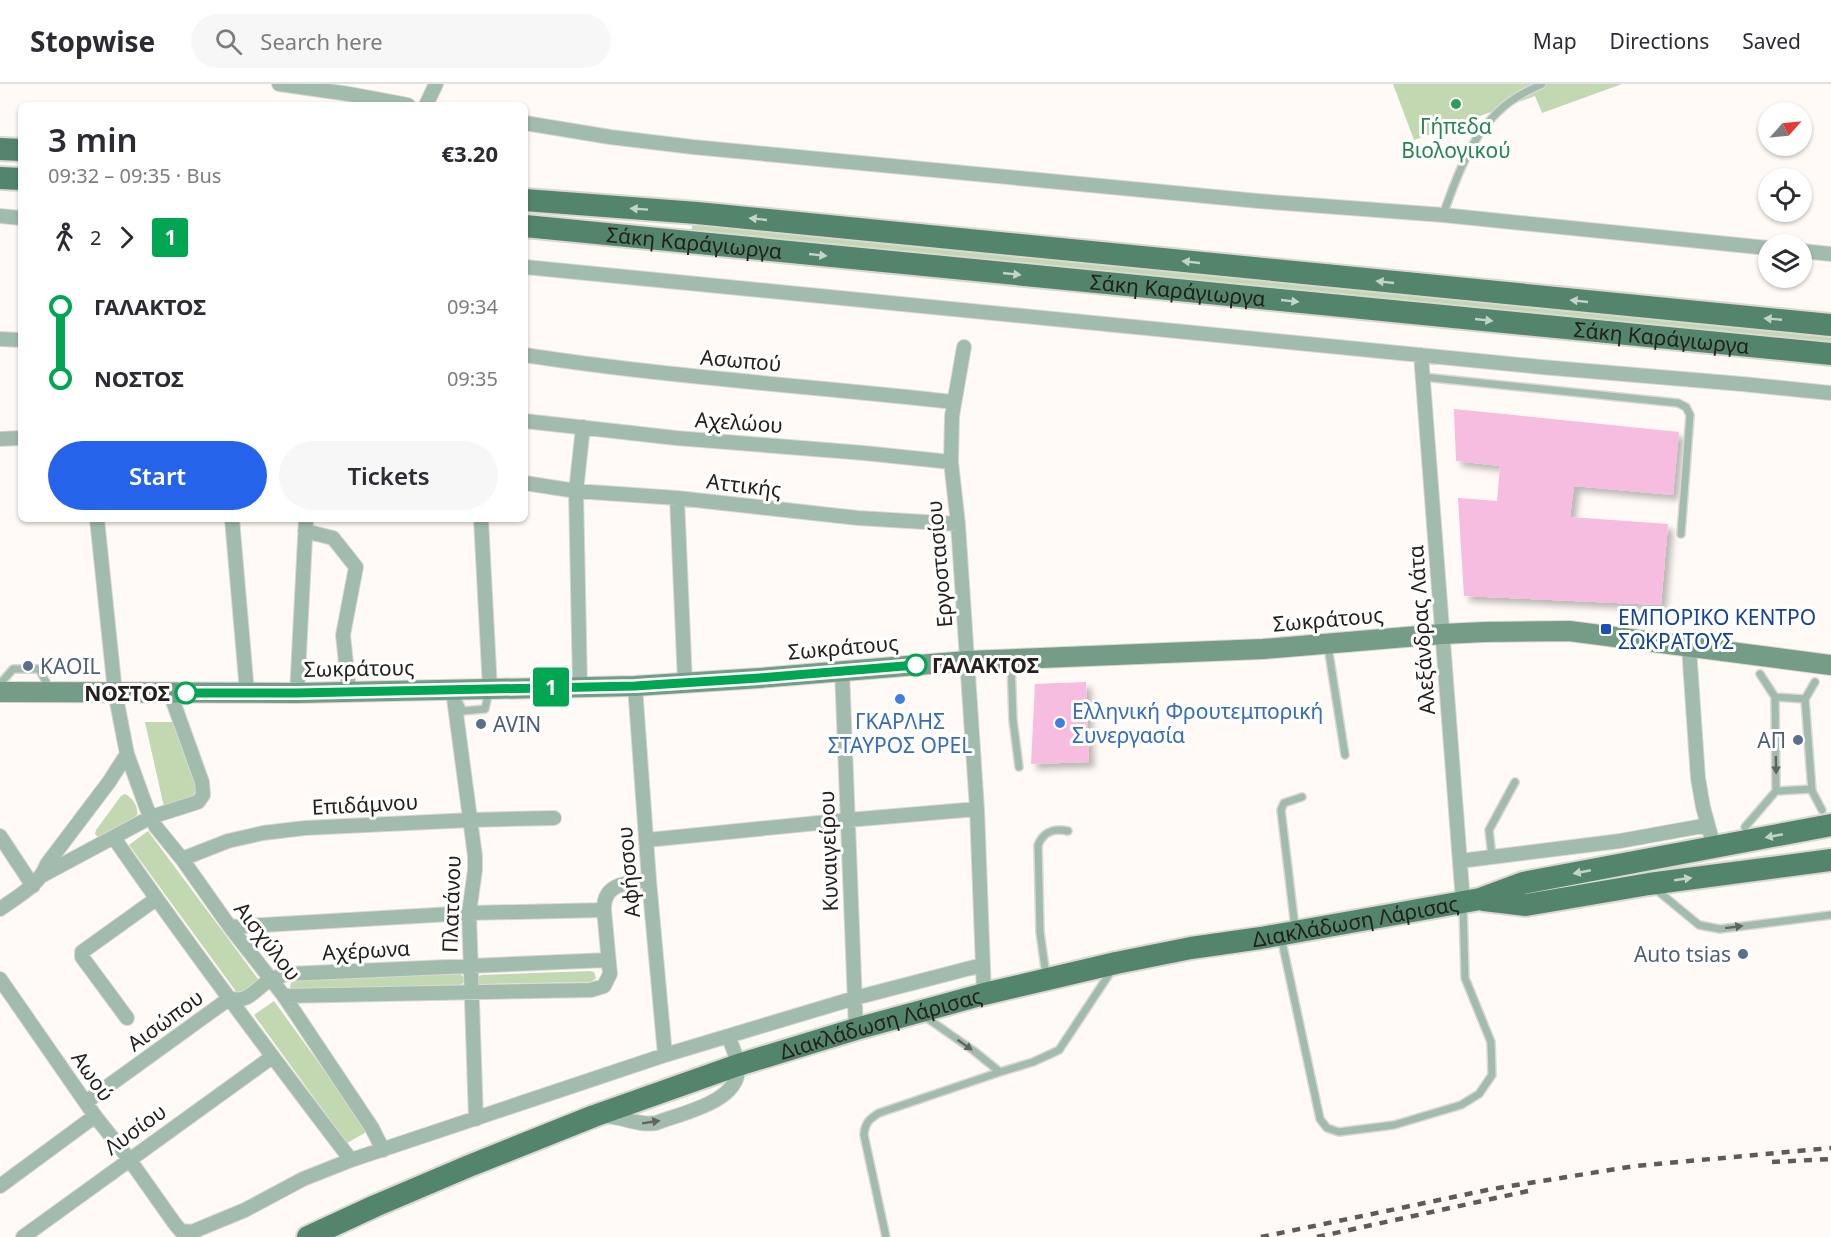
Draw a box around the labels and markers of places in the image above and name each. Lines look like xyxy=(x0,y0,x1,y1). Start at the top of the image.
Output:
marker: Γήπεδα Βιολογικού xyxy=(1449,97,1463,111)
place label: Γήπεδα Βιολογικού xyxy=(1401,112,1511,164)
place label: ΕΜΠΟΡΙΚΟ ΚΕΝΤΡΟ ΣΩΚΡΑΤΟΥΣ xyxy=(1618,603,1816,655)
marker: ΕΜΠΟΡΙΚΟ ΚΕΝΤΡΟ ΣΩΚΡΑΤΟΥΣ xyxy=(1599,622,1613,636)
place label: ΓΑΛΑΚΤΟΣ xyxy=(932,651,1039,679)
place label: KAOIL xyxy=(40,652,101,680)
marker: ΓΑΛΑΚΤΟΣ xyxy=(905,654,927,676)
marker: KAOIL xyxy=(21,659,35,673)
place label: ΝΟΣΤΟΣ xyxy=(84,679,170,707)
marker: ΝΟΣΤΟΣ xyxy=(175,682,197,704)
marker: ΓΚΑΡΛΗΣ ΣΤΑΥΡΟΣ OPEL xyxy=(893,692,907,706)
place label: Ελληνική Φρουτεμπορική Συνεργασία xyxy=(1072,697,1323,749)
place label: ΓΚΑΡΛΗΣ ΣΤΑΥΡΟΣ OPEL xyxy=(828,707,972,759)
place label: AVIN xyxy=(493,710,541,738)
marker: Ελληνική Φρουτεμπορική Συνεργασία xyxy=(1053,716,1067,730)
marker: AVIN xyxy=(474,717,488,731)
place label: ΑΠ xyxy=(1757,726,1786,754)
marker: ΑΠ xyxy=(1791,733,1805,747)
place label: Auto tsias xyxy=(1634,940,1731,968)
marker: Auto tsias xyxy=(1736,947,1750,961)

